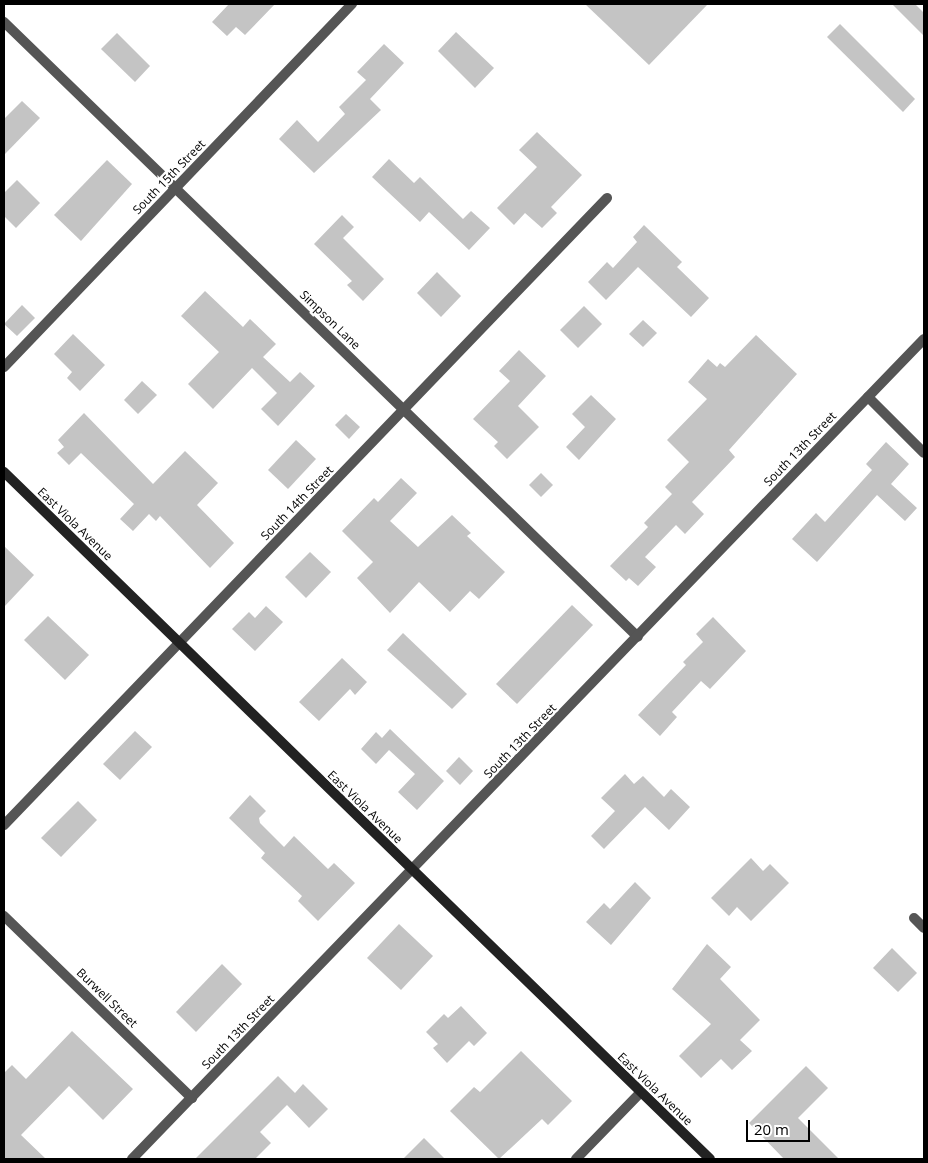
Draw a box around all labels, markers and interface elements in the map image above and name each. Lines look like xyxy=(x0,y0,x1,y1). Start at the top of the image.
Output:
street label: South 15th Street xyxy=(130,137,208,217)
street label: Simpson Lane xyxy=(297,288,363,352)
street label: South 13th Street xyxy=(761,409,839,489)
street label: South 14th Street xyxy=(258,463,336,543)
street label: East Viola Avenue xyxy=(35,485,115,563)
street label: South 13th Street xyxy=(481,701,559,781)
street label: East Viola Avenue xyxy=(325,768,405,846)
street label: Burwell Street xyxy=(74,965,140,1031)
street label: South 13th Street xyxy=(199,992,277,1072)
street label: East Viola Avenue xyxy=(615,1050,695,1128)
scale bar xyxy=(748,1110,812,1142)
text: 20 m xyxy=(754,1119,789,1139)

